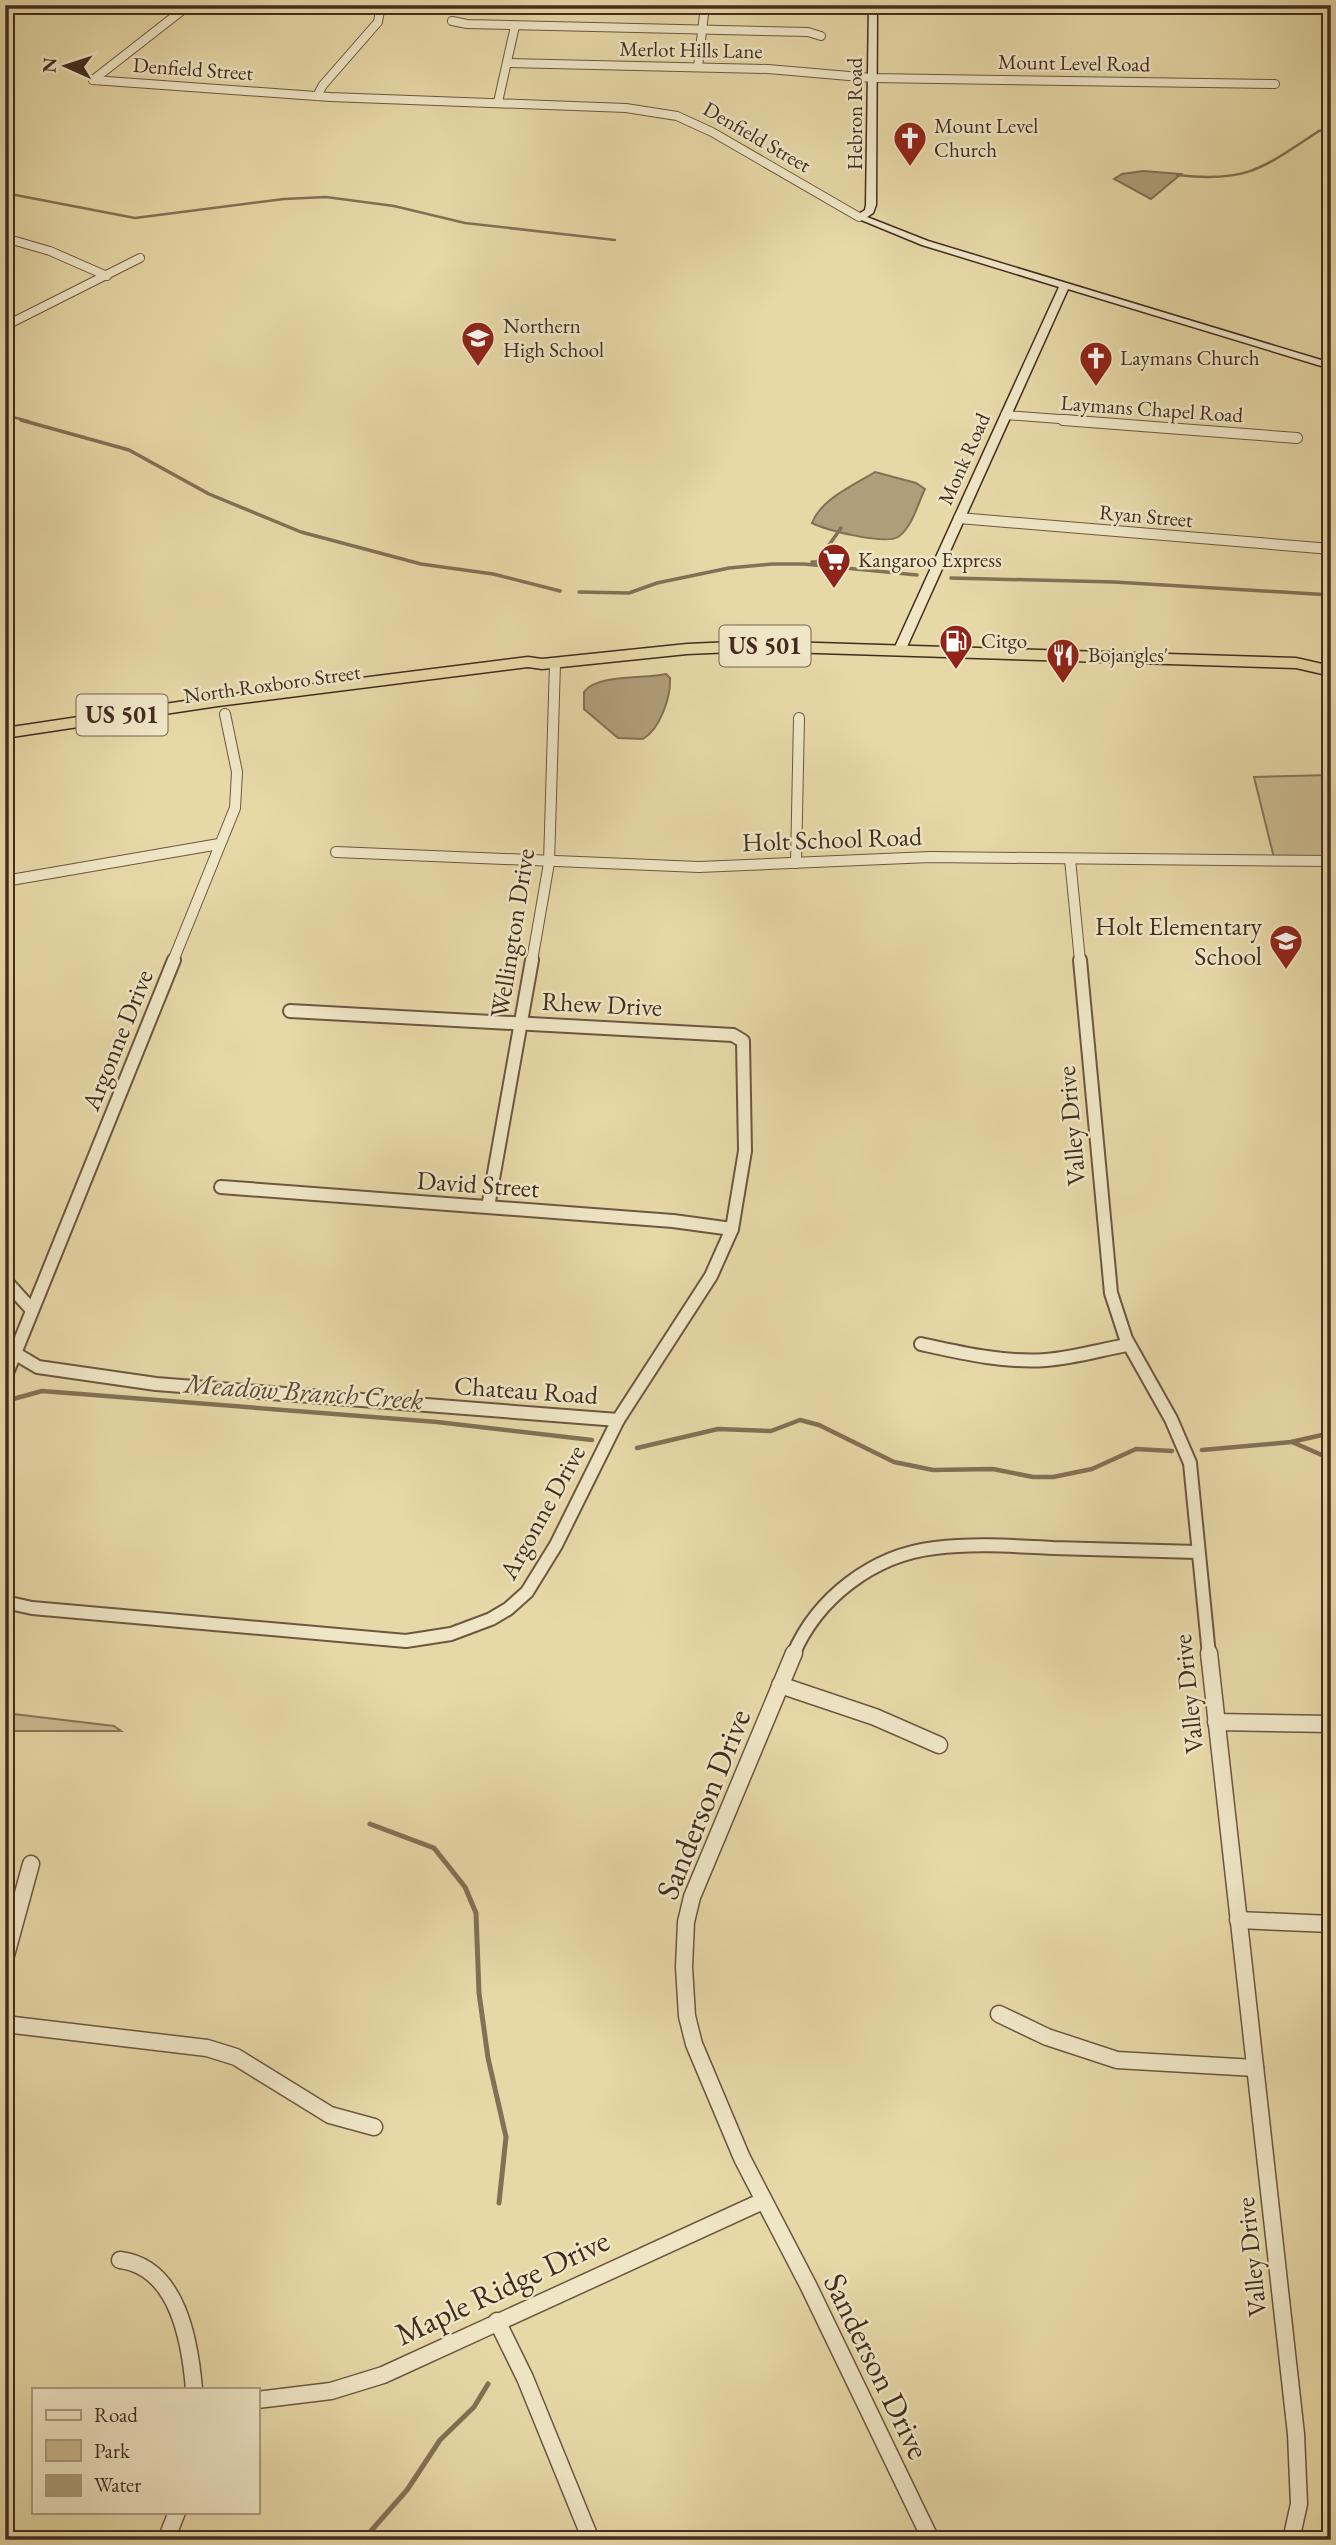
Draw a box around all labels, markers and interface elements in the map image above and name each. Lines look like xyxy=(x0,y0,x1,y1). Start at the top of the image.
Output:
north arrow xyxy=(32,32,102,102)
street label: Merlot Hills Lane xyxy=(619,35,763,64)
street label: Mount Level Road xyxy=(998,48,1151,77)
street label: Denfield Street xyxy=(132,51,254,86)
text: N xyxy=(37,56,62,73)
street label: Hebron Road xyxy=(841,57,868,170)
street label: Denfield Street xyxy=(698,95,816,179)
place label: Mount Level Church xyxy=(934,112,1038,163)
church icon: Mount Level Church xyxy=(891,119,929,168)
place label: Northern High School xyxy=(503,312,604,363)
school or university icon: Northern High School xyxy=(459,319,497,368)
church icon: Laymans Church xyxy=(1077,339,1115,388)
place label: Laymans Church xyxy=(1120,344,1260,371)
street label: Laymans Chapel Road xyxy=(1060,389,1245,428)
street label: Monk Road xyxy=(931,408,996,509)
street label: Ryan Street xyxy=(1098,498,1194,533)
supermarket icon: Kangaroo Express xyxy=(815,541,853,590)
place label: Kangaroo Express xyxy=(858,546,1002,573)
fuel station icon: Citgo xyxy=(937,622,975,671)
road number: US 501 xyxy=(720,626,810,666)
place label: Citgo xyxy=(981,627,1027,654)
restaurant icon: Bojangles' xyxy=(1044,636,1082,685)
place label: Bojangles' xyxy=(1088,641,1168,668)
street label: North Roxboro Street xyxy=(182,658,362,709)
road number: US 501 xyxy=(76,694,168,736)
street label: Holt School Road xyxy=(741,819,924,859)
street label: Wellington Drive xyxy=(482,846,542,1020)
place label: Holt Elementary School xyxy=(1095,909,1263,973)
school or university icon: Holt Elementary School xyxy=(1267,922,1305,971)
street label: Argonne Drive xyxy=(73,964,161,1116)
street label: Rhew Drive xyxy=(541,984,663,1024)
street label: Valley Drive xyxy=(1049,1065,1093,1187)
street label: David Street xyxy=(416,1163,540,1205)
water label: Meadow Branch Creek xyxy=(181,1365,425,1417)
street label: Chateau Road xyxy=(453,1368,600,1412)
street label: Argonne Drive xyxy=(490,1439,593,1586)
street label: Valley Drive xyxy=(1165,1633,1211,1755)
street label: Sanderson Drive xyxy=(646,1703,760,1905)
street label: Valley Drive xyxy=(1228,2196,1274,2318)
street label: Maple Ridge Drive xyxy=(388,2219,616,2355)
street label: Sanderson Drive xyxy=(814,2266,940,2466)
legend xyxy=(32,2388,259,2514)
text: Road xyxy=(94,2401,138,2428)
text: Park xyxy=(94,2437,131,2464)
text: Water xyxy=(94,2471,141,2498)

